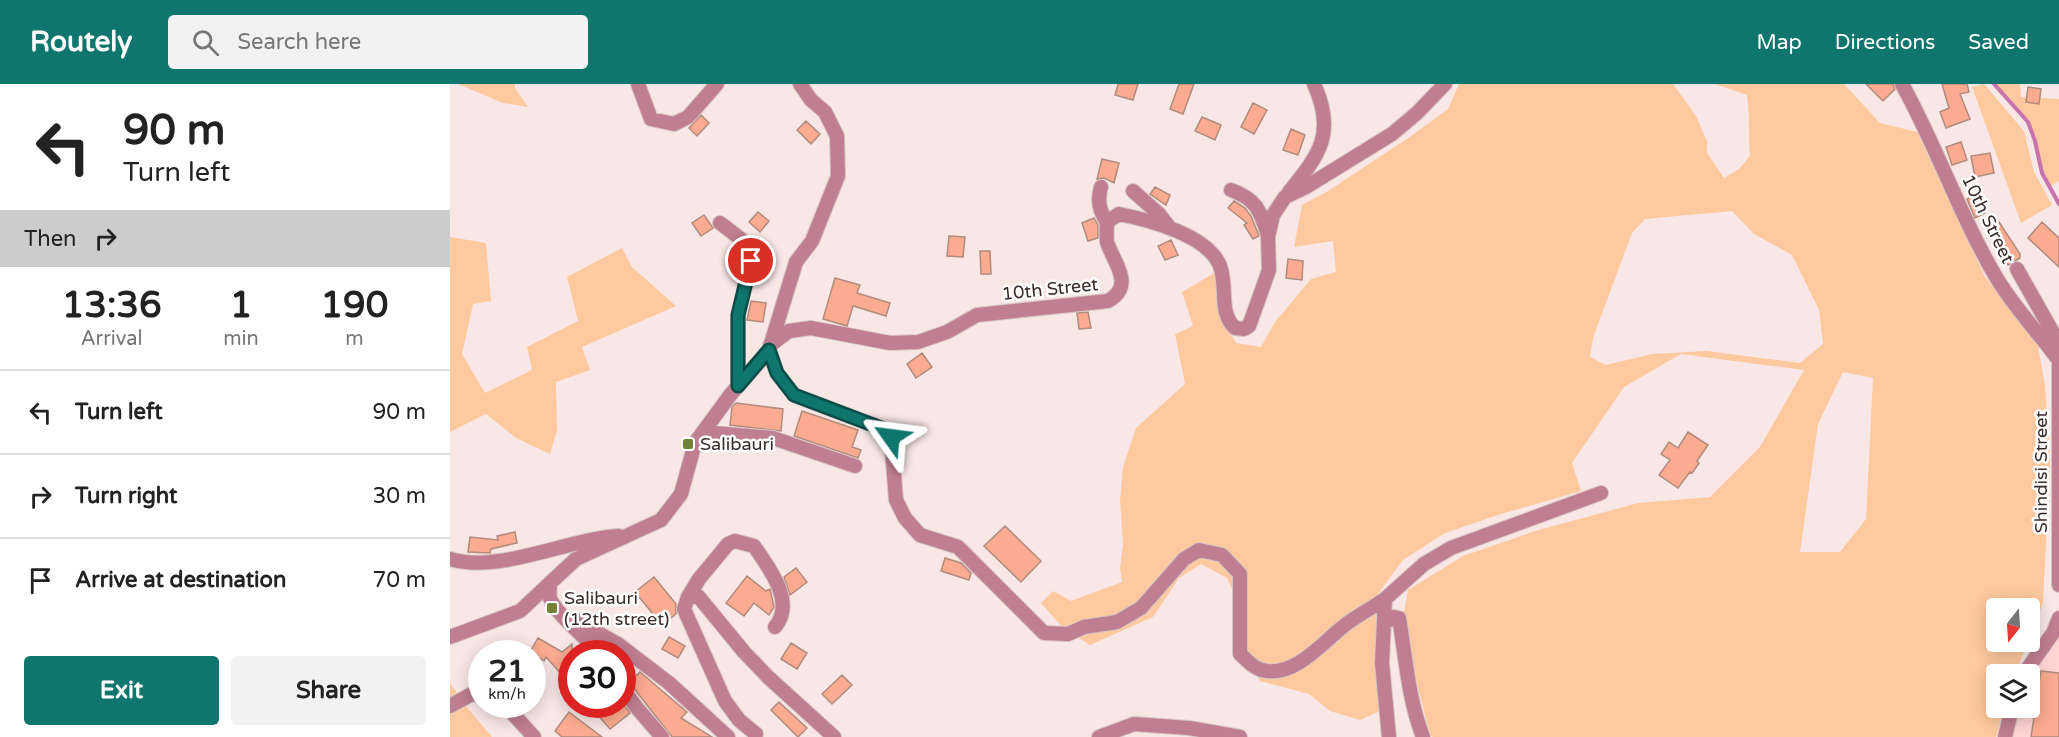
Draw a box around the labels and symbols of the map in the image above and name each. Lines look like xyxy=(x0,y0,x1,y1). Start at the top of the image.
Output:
street label: 10th Street xyxy=(1957,171,2019,267)
pin xyxy=(725,235,776,286)
street label: 10th Street xyxy=(1001,273,1099,305)
position arrow xyxy=(859,405,923,469)
street label: Shindisi Street xyxy=(2030,411,2052,533)
place label: Salibauri xyxy=(700,433,774,455)
marker: Salibauri xyxy=(681,437,695,451)
place label: Salibauri (12th street) xyxy=(564,587,669,630)
north arrow xyxy=(1986,598,2040,652)
marker: Salibauri (12th street) xyxy=(545,601,559,615)
speed limit sign: 30 xyxy=(558,640,636,718)

